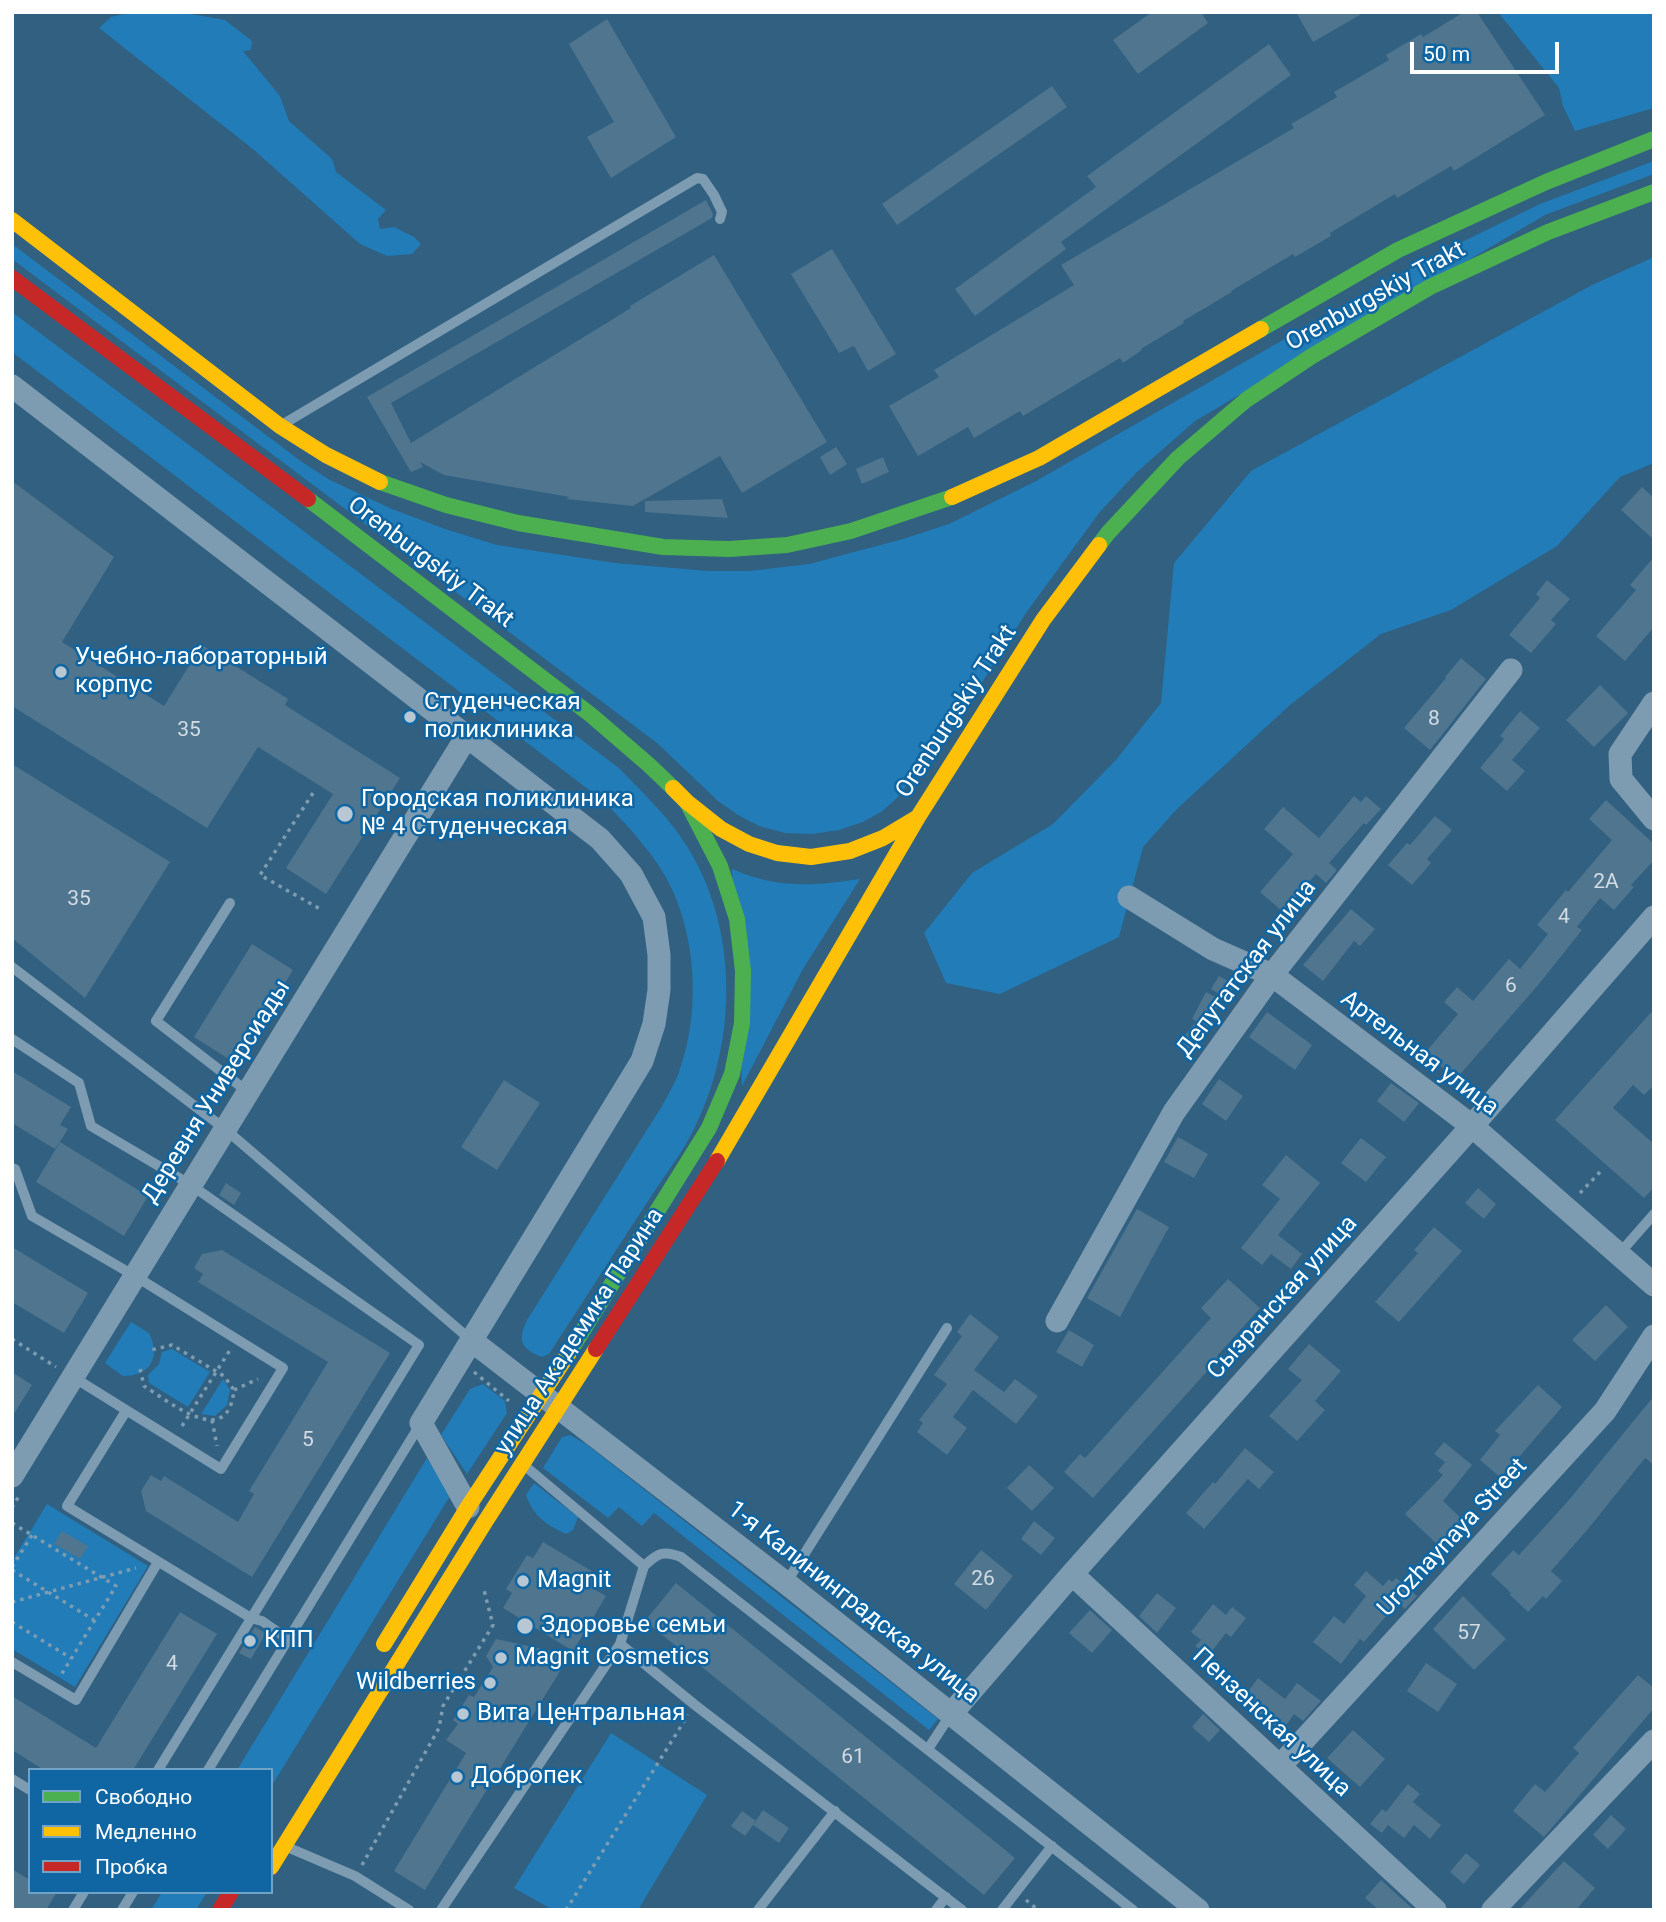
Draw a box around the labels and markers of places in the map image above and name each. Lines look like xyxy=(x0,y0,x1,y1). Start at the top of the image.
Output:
place label: Учебно-лабораторный корпус xyxy=(75,644,328,700)
marker: Учебно-лабораторный корпус xyxy=(53,664,69,680)
place label: Студенческая поликлиника xyxy=(424,689,581,745)
marker: Студенческая поликлиника xyxy=(402,709,418,725)
place label: Городская поликлиника № 4 Студенческая xyxy=(361,786,634,842)
marker: Городская поликлиника № 4 Студенческая xyxy=(335,804,355,824)
place label: Magnit xyxy=(537,1567,611,1595)
marker: Magnit xyxy=(515,1573,531,1589)
place label: Здоровье семьи xyxy=(541,1612,726,1640)
marker: Здоровье семьи xyxy=(515,1616,535,1636)
place label: КПП xyxy=(264,1627,314,1655)
marker: КПП xyxy=(242,1633,258,1649)
place label: Magnit Cosmetics xyxy=(515,1644,709,1672)
marker: Magnit Cosmetics xyxy=(493,1650,509,1666)
place label: Wildberries xyxy=(356,1669,476,1697)
marker: Wildberries xyxy=(482,1675,498,1691)
place label: Вита Центральная xyxy=(477,1700,685,1728)
marker: Вита Центральная xyxy=(455,1706,471,1722)
place label: Добропек xyxy=(471,1763,583,1791)
marker: Добропек xyxy=(449,1769,465,1785)

